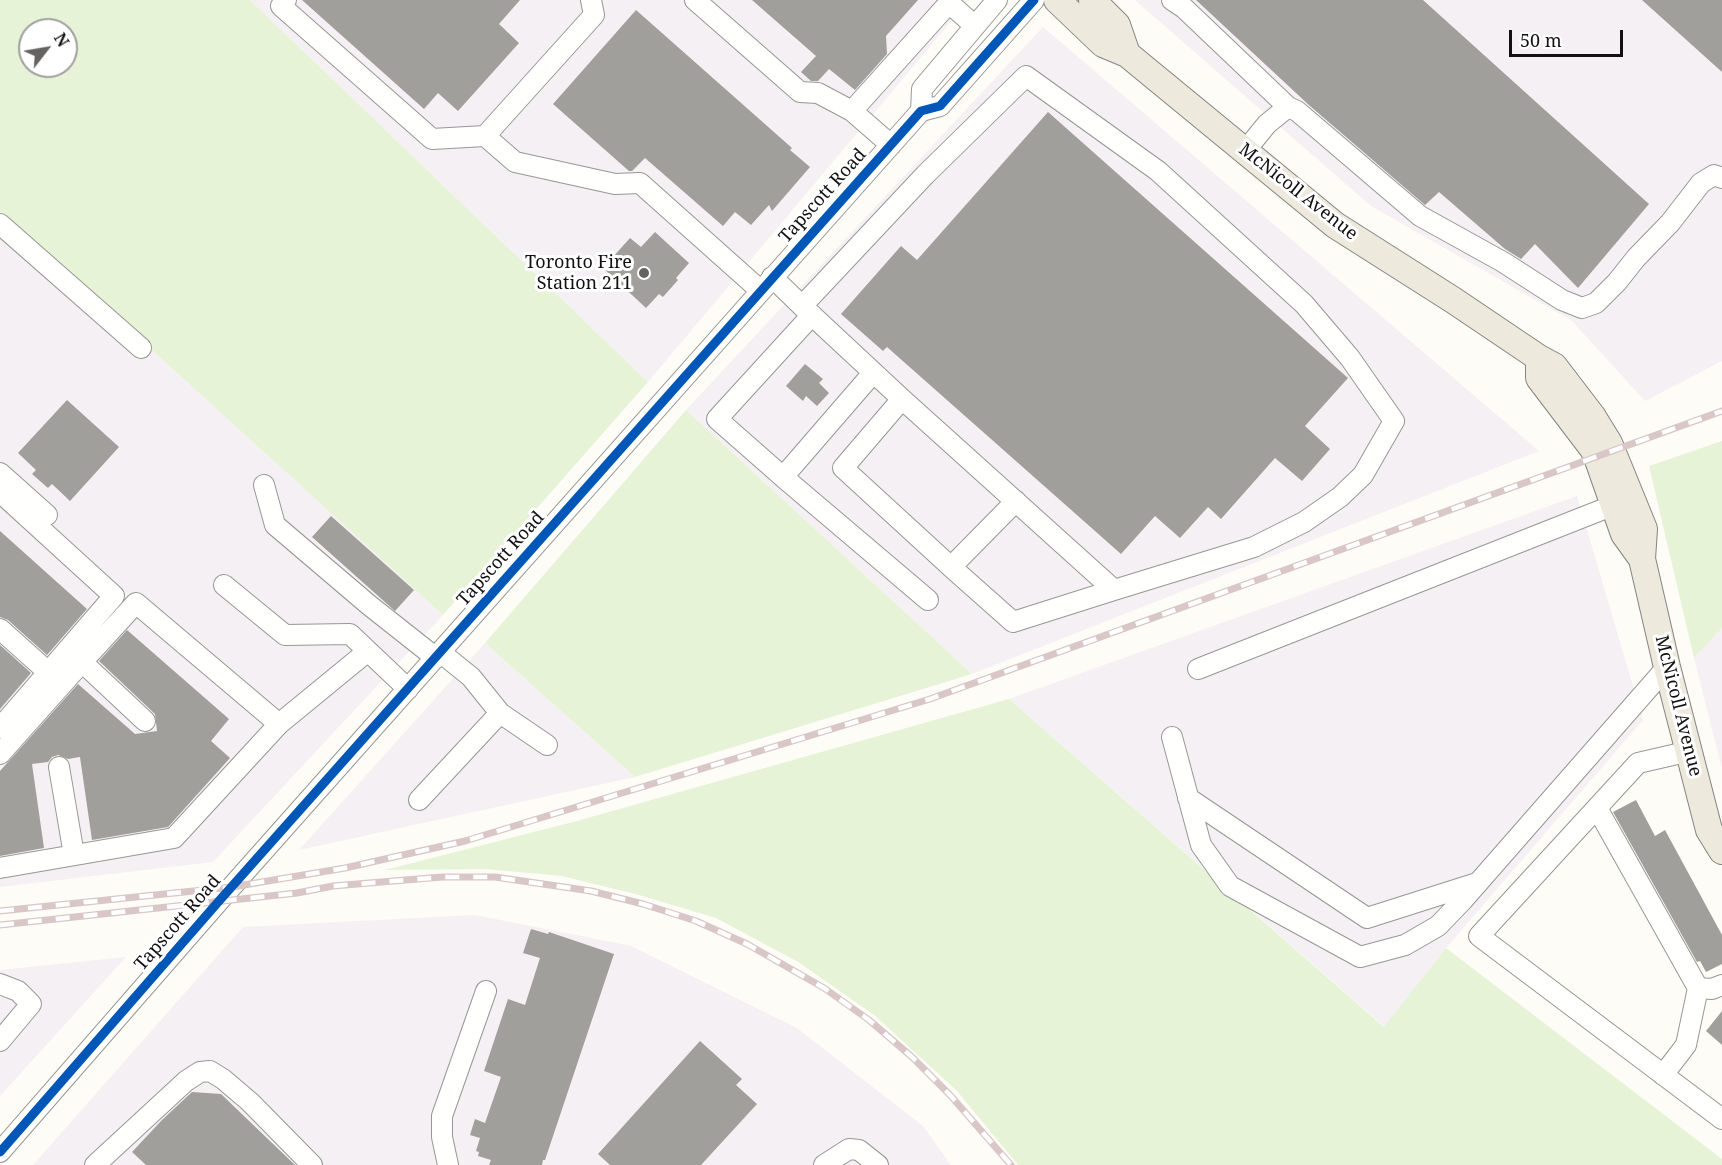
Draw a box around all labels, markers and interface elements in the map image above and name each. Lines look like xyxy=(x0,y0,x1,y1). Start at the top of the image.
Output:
north arrow xyxy=(18,18,78,78)
scale bar xyxy=(1512,18,1626,56)
text: 50 m xyxy=(1520,28,1562,52)
text: N xyxy=(49,29,74,51)
street label: McNicoll Avenue xyxy=(1234,139,1362,245)
street label: Tapscott Road xyxy=(775,144,871,248)
place label: Toronto Fire Station 211 xyxy=(525,252,632,294)
marker: Toronto Fire Station 211 xyxy=(637,266,651,280)
street label: Tapscott Road xyxy=(453,507,549,611)
street label: McNicoll Avenue xyxy=(1650,633,1706,779)
street label: Tapscott Road xyxy=(131,871,225,975)

